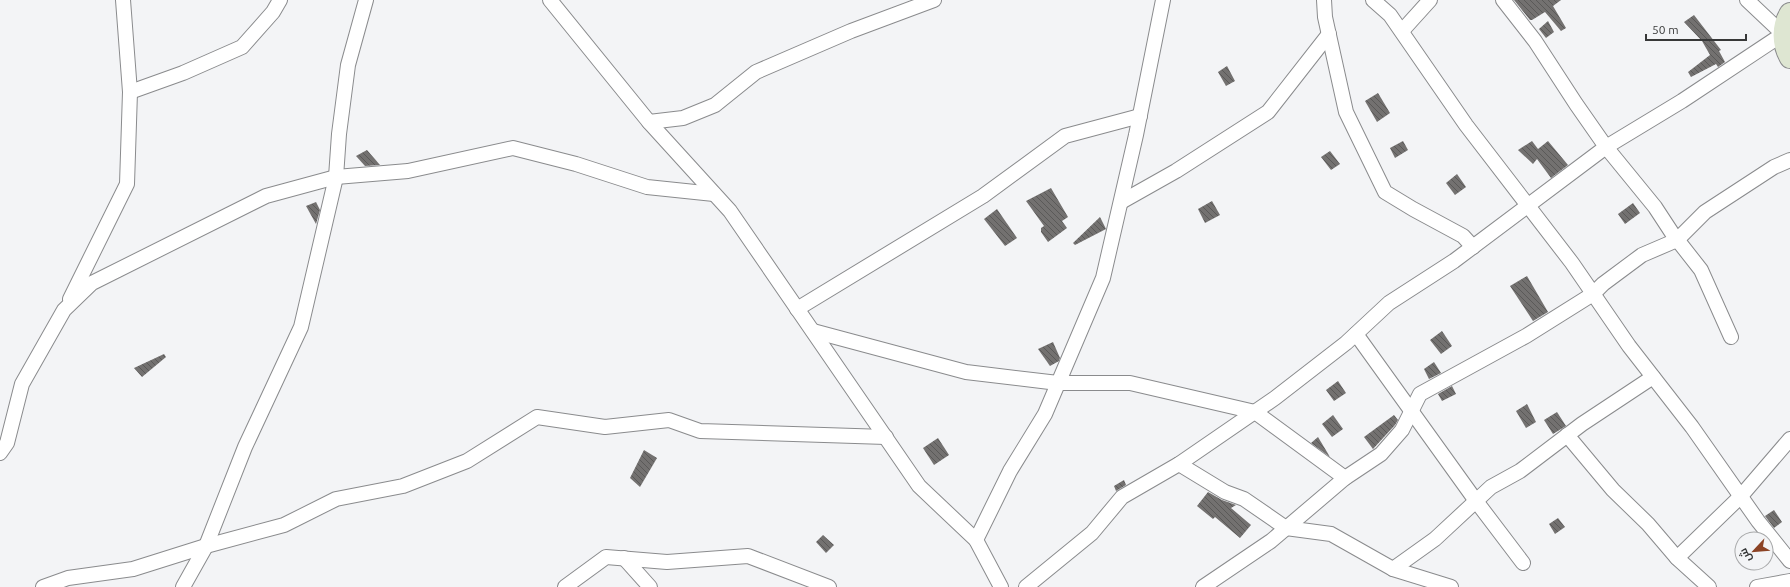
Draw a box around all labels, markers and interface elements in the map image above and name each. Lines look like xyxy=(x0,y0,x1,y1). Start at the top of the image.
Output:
scale bar xyxy=(1646,16,1746,42)
text: 50 m xyxy=(1652,23,1679,36)
north arrow xyxy=(1734,531,1774,571)
text: ش xyxy=(1737,546,1754,564)

